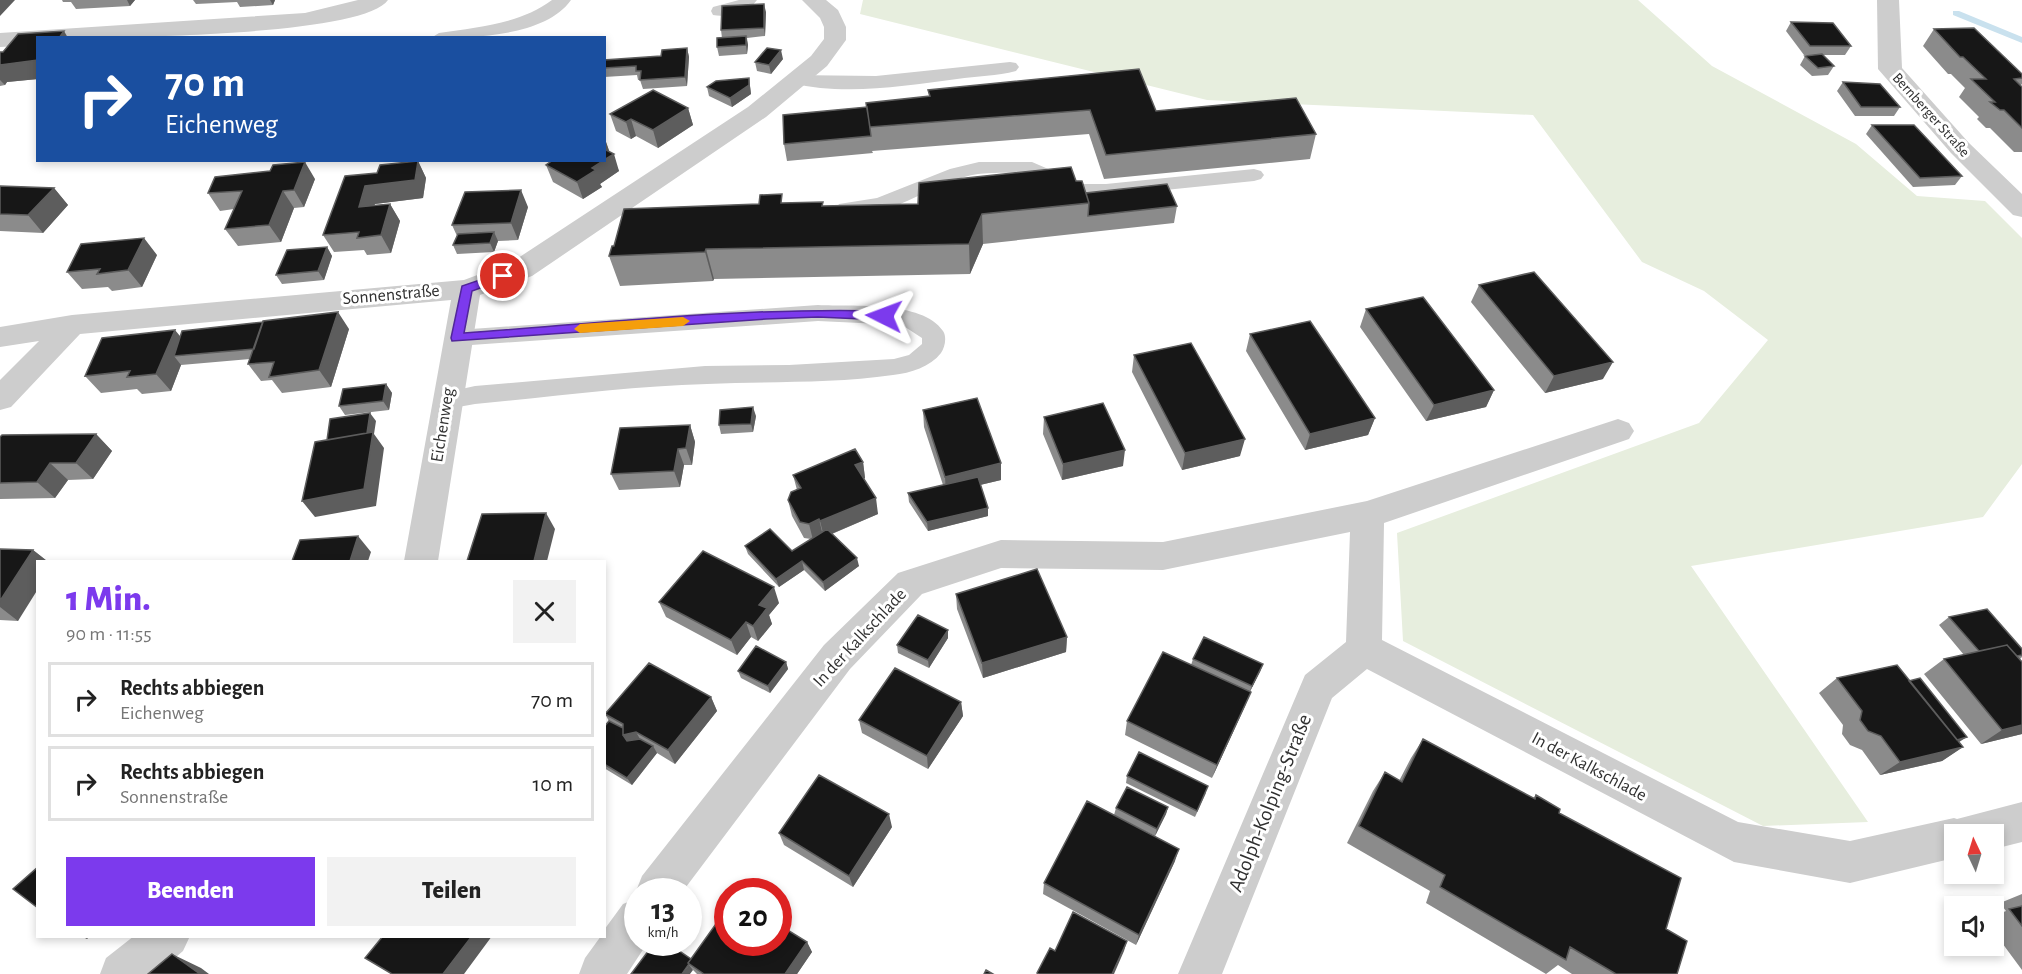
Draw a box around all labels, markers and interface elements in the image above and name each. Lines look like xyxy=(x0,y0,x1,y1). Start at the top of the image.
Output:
icon: right xyxy=(66,60,144,138)
text: 70 m xyxy=(165,62,245,104)
street label: Bernberger Straße xyxy=(1890,70,1972,160)
text: Eichenweg xyxy=(165,111,278,138)
pin xyxy=(477,250,528,301)
icon: arrive xyxy=(486,259,519,292)
street label: Sonnenstraße xyxy=(342,282,440,308)
position arrow xyxy=(852,284,916,348)
street label: Eichenweg xyxy=(428,386,458,464)
button: close xyxy=(513,580,576,643)
text: 1 Min. xyxy=(66,581,151,617)
street label: In der Kalkschlade xyxy=(810,585,910,691)
text: 90 m · 11:55 xyxy=(66,624,152,644)
text: Rechts abbiegen xyxy=(120,677,264,699)
icon: right xyxy=(69,683,102,716)
text: 70 m xyxy=(531,689,573,711)
text: Eichenweg xyxy=(120,703,204,723)
street label: Adolph-Kolping-Straße xyxy=(1225,711,1315,895)
street label: In der Kalkschlade xyxy=(1529,729,1649,805)
text: Rechts abbiegen xyxy=(120,761,264,783)
icon: right xyxy=(69,767,102,800)
text: 10 m xyxy=(533,773,573,795)
text: Sonnenstraße xyxy=(120,787,228,807)
north arrow xyxy=(1944,824,2004,884)
map controls xyxy=(1944,824,2004,956)
button: Beenden xyxy=(66,857,315,926)
button: Teilen xyxy=(327,857,576,926)
speed limit sign: 20 xyxy=(714,878,792,956)
text: 13 xyxy=(651,895,675,925)
button: sound xyxy=(1944,896,2004,956)
text: km/h xyxy=(648,925,678,940)

